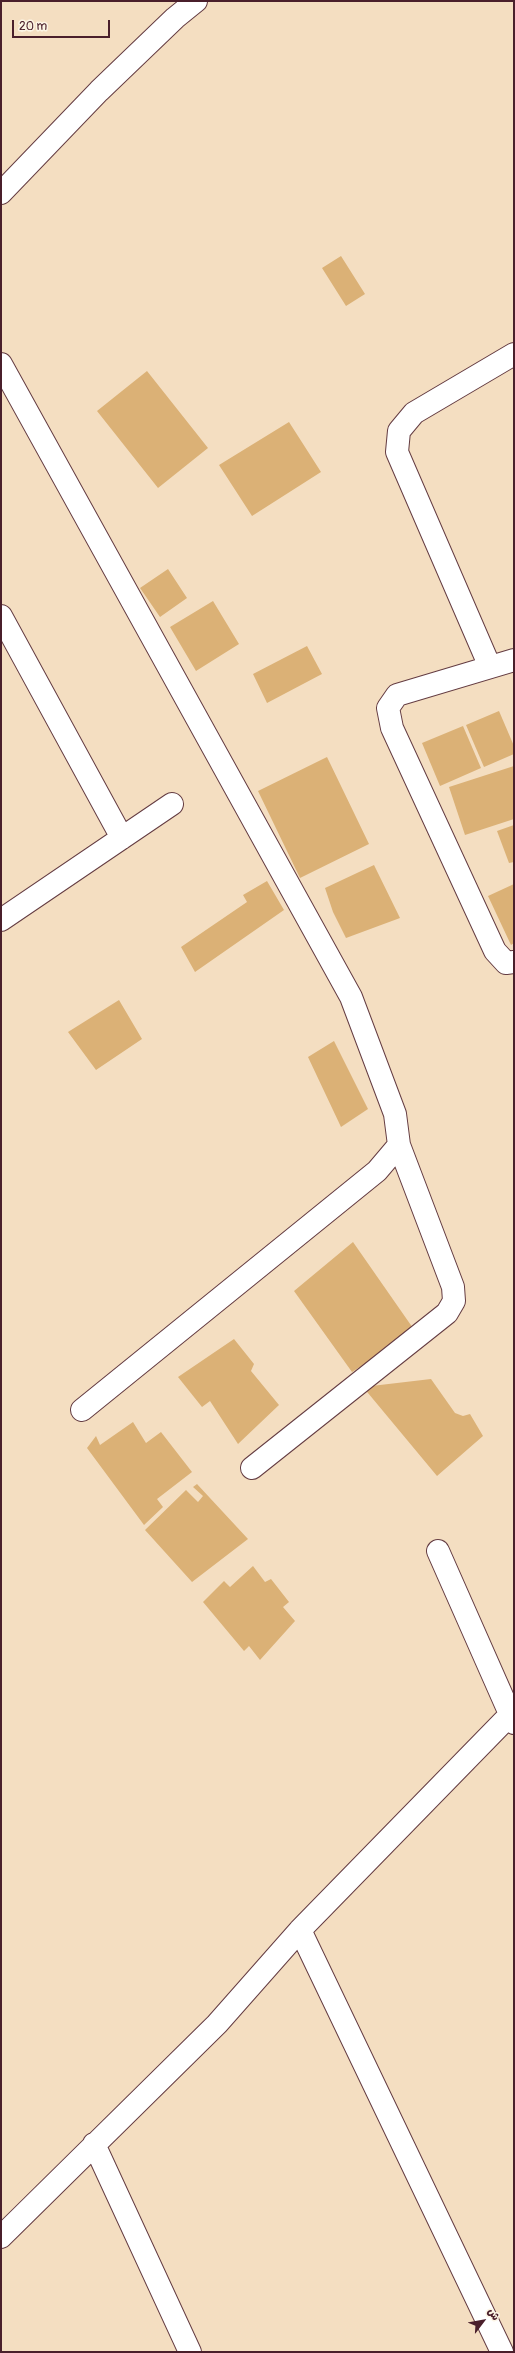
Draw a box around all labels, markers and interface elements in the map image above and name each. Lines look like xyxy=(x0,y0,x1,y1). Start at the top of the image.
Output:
scale bar xyxy=(14,12,112,38)
text: 20 m xyxy=(19,19,47,34)
north arrow xyxy=(463,2301,503,2341)
text: ش xyxy=(485,2306,502,2323)

